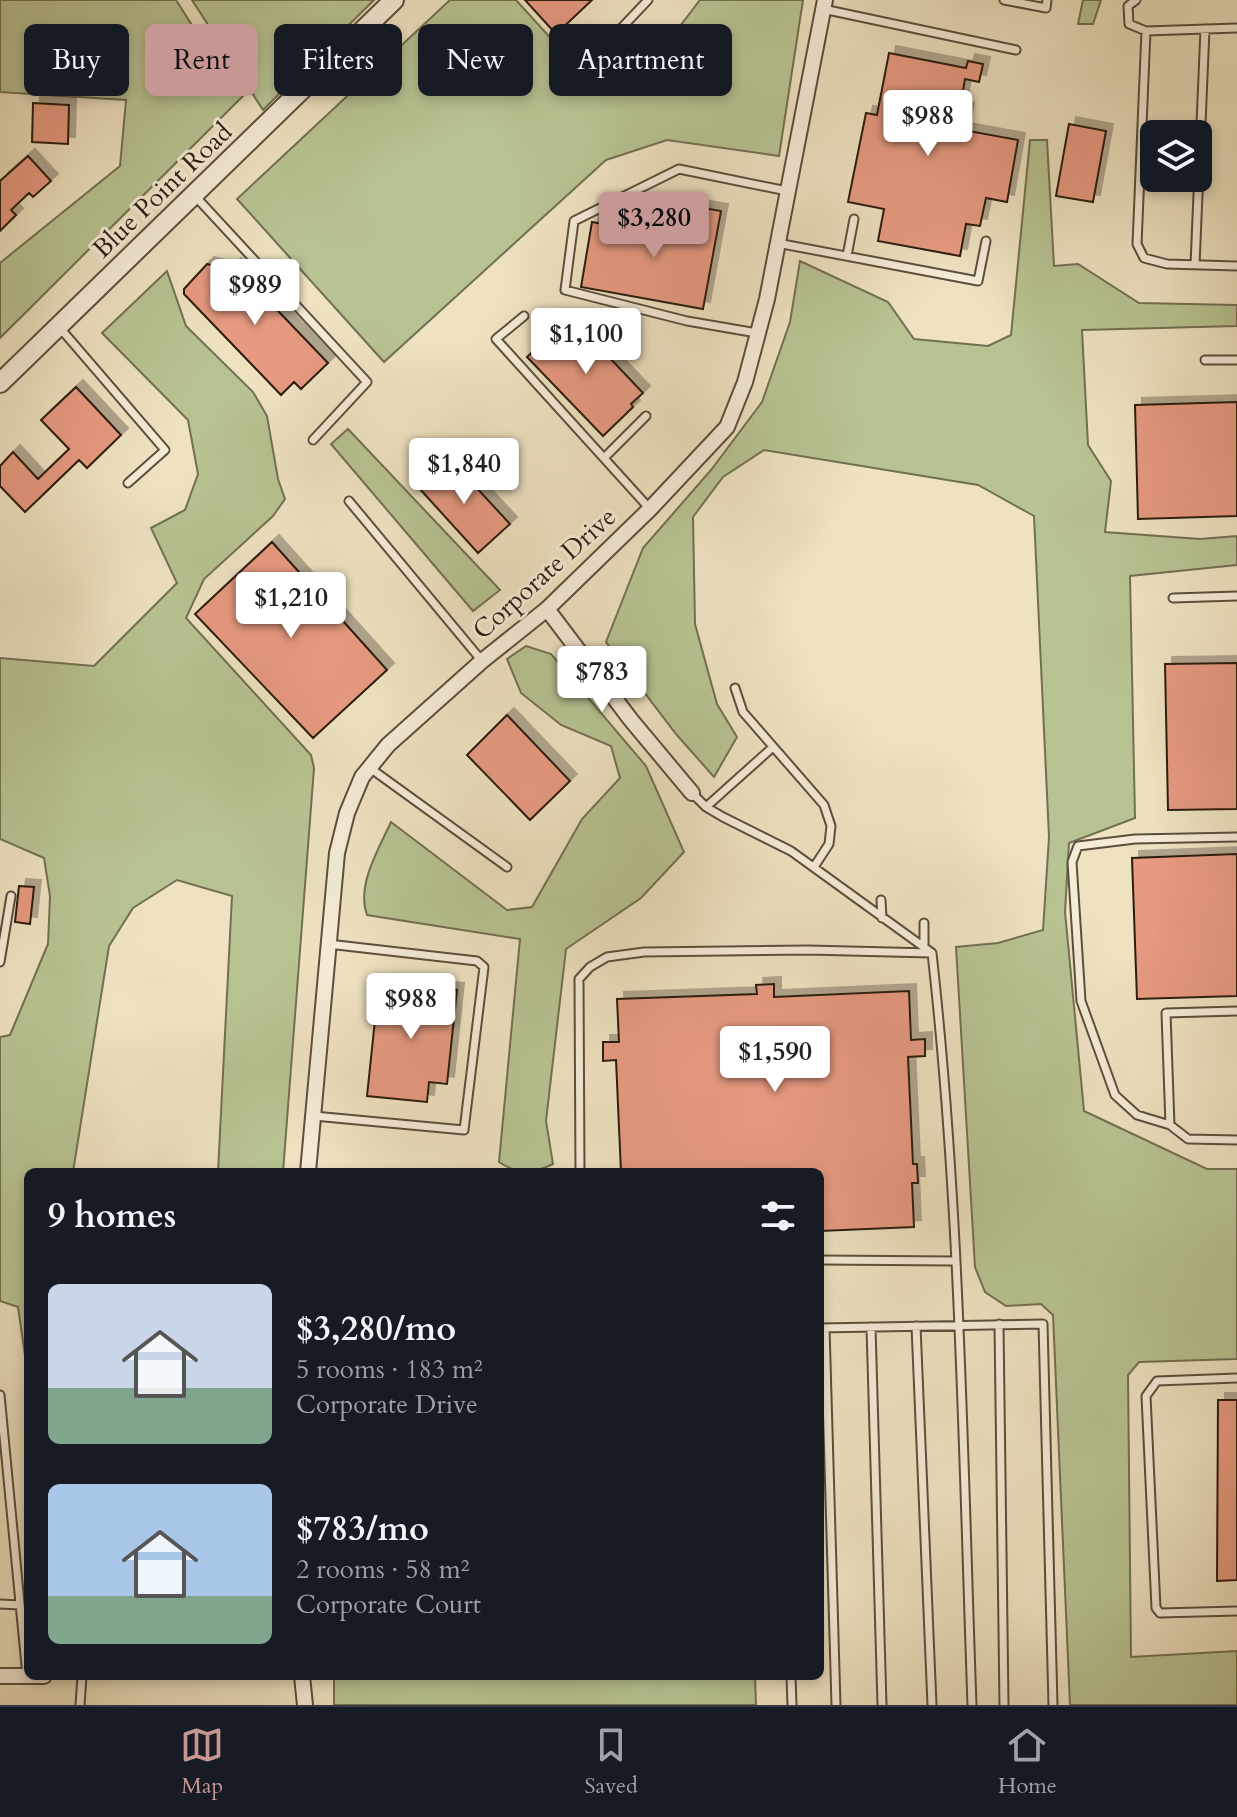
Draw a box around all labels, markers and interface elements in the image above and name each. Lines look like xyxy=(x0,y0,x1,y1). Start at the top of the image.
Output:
chip: Buy xyxy=(24,24,129,96)
chip: Rent xyxy=(145,24,258,96)
chip: Filters xyxy=(274,24,402,96)
chip: New xyxy=(418,24,533,96)
chip: Apartment xyxy=(549,24,732,96)
pin: $988 xyxy=(881,90,975,158)
text: $988 xyxy=(901,98,955,133)
street label: Blue Point Road xyxy=(85,115,240,266)
map controls xyxy=(1140,120,1212,192)
button: layers xyxy=(1140,120,1212,192)
pin: $3,280 xyxy=(589,192,719,260)
text: $3,280 xyxy=(617,200,691,235)
pin: $989 xyxy=(208,259,302,327)
text: $989 xyxy=(228,267,282,302)
pin: $1,100 xyxy=(521,308,651,376)
text: $1,100 xyxy=(549,316,623,351)
pin: $1,840 xyxy=(399,438,529,506)
text: $1,840 xyxy=(427,446,501,481)
street label: Corporate Drive xyxy=(465,500,624,647)
pin: $1,210 xyxy=(226,572,356,640)
text: $1,210 xyxy=(254,580,328,615)
pin: $783 xyxy=(555,646,649,714)
text: $783 xyxy=(575,654,629,689)
pin: $988 xyxy=(364,973,458,1041)
text: $988 xyxy=(384,981,438,1016)
pin: $1,590 xyxy=(710,1026,840,1094)
text: $1,590 xyxy=(738,1034,812,1069)
text: 9 homes xyxy=(48,1193,176,1239)
icon: filters xyxy=(756,1194,800,1238)
text: $3,280/mo xyxy=(296,1306,456,1352)
icon: home xyxy=(112,1316,208,1412)
text: 5 rooms · 183 m² xyxy=(296,1352,483,1387)
text: Corporate Drive xyxy=(296,1387,478,1422)
text: $783/mo xyxy=(296,1506,429,1552)
icon: home xyxy=(112,1516,208,1612)
text: 2 rooms · 58 m² xyxy=(296,1552,469,1587)
text: Corporate Court xyxy=(296,1587,481,1622)
tab: Map xyxy=(180,1723,224,1801)
tab: Saved xyxy=(584,1723,638,1801)
tab: Home xyxy=(998,1723,1057,1801)

